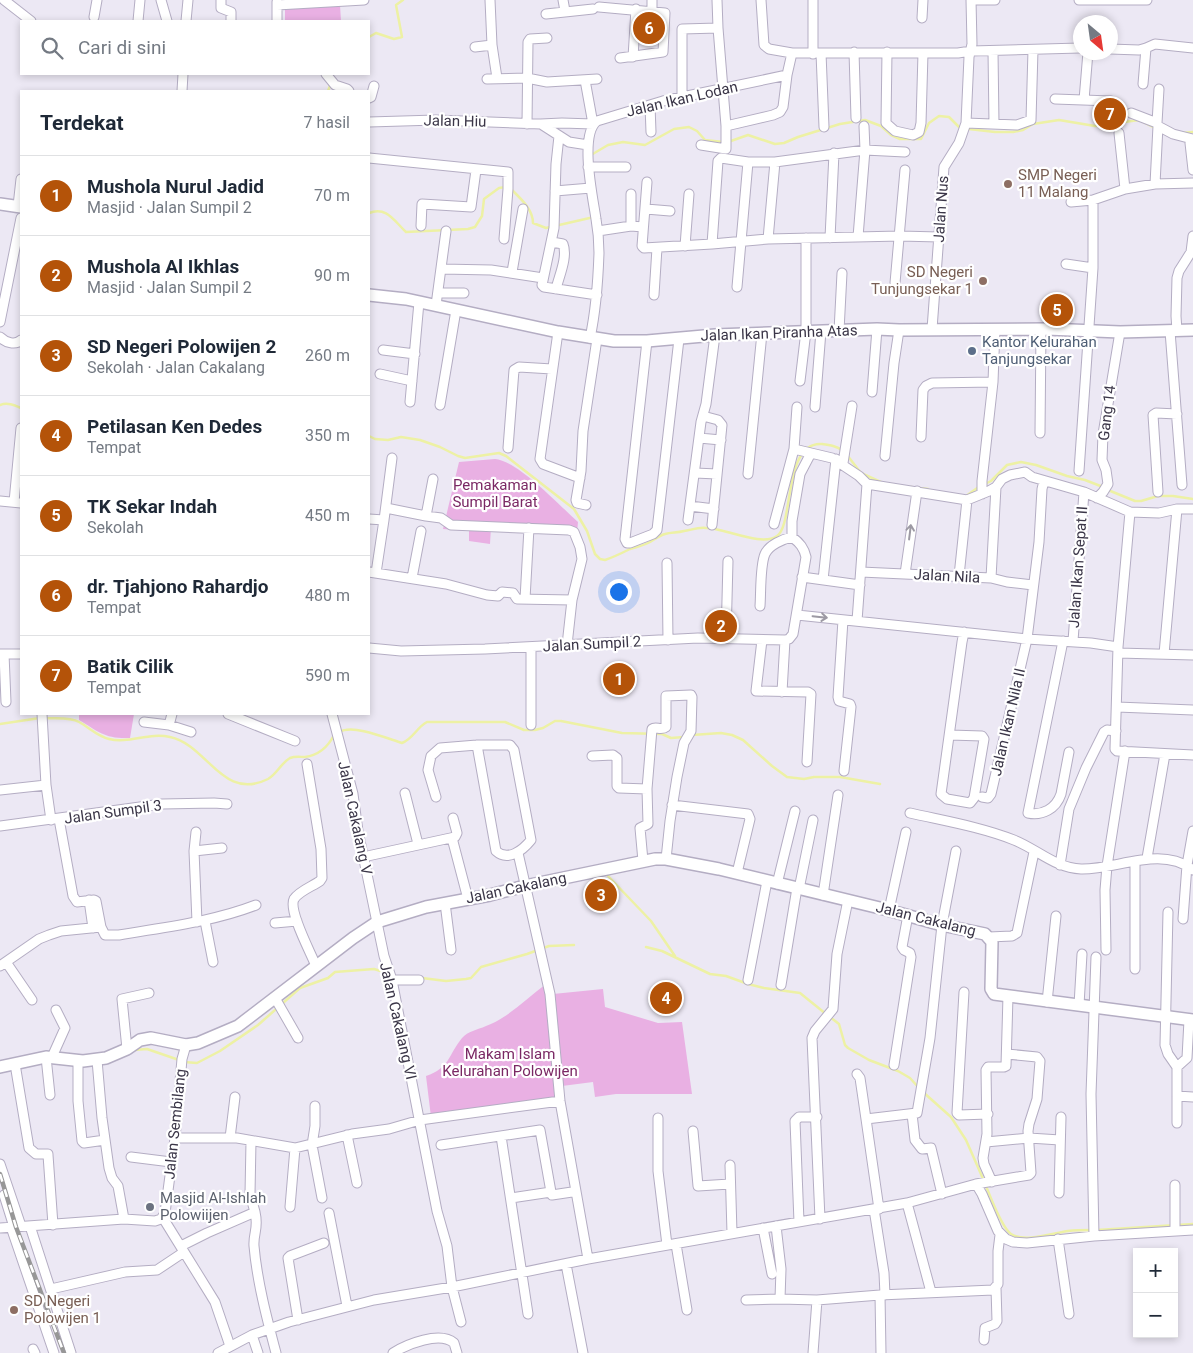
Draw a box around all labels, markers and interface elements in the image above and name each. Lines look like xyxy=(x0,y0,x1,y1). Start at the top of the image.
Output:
pin: 6 xyxy=(633,9,665,47)
north arrow xyxy=(1073,15,1118,60)
search box xyxy=(20,20,370,75)
icon: search xyxy=(38,34,66,62)
text: Cari di sini xyxy=(78,36,166,59)
street label: Jalan Ikan Lodan xyxy=(625,77,739,121)
pin: 7 xyxy=(1094,95,1126,133)
text: Terdekat xyxy=(40,111,124,135)
street label: Jalan Hiu xyxy=(423,111,487,131)
text: 7 hasil xyxy=(303,113,350,132)
place label: SMP Negeri 11 Malang xyxy=(1018,166,1097,201)
text: Mushola Nurul Jadid xyxy=(87,175,264,198)
street label: Jalan Nus xyxy=(930,175,952,243)
marker: SMP Negeri 11 Malang xyxy=(1002,178,1014,190)
text: 1 xyxy=(51,186,61,205)
text: 70 m xyxy=(314,186,350,205)
text: Masjid · Jalan Sumpil 2 xyxy=(87,198,252,217)
text: Mushola Al Ikhlas xyxy=(87,255,239,278)
place label: SD Negeri Tunjungsekar 1 xyxy=(871,263,973,298)
text: 2 xyxy=(51,266,61,285)
text: 90 m xyxy=(314,266,350,285)
marker: SD Negeri Tunjungsekar 1 xyxy=(977,275,989,287)
text: Masjid · Jalan Sumpil 2 xyxy=(87,278,252,297)
pin: 5 xyxy=(1041,291,1073,329)
street label: Jalan Ikan Piranha Atas xyxy=(700,321,858,345)
place label: Kantor Kelurahan Tanjungsekar xyxy=(982,333,1097,368)
text: SD Negeri Polowijen 2 xyxy=(87,335,276,358)
marker: Kantor Kelurahan Tanjungsekar xyxy=(966,345,978,357)
text: 3 xyxy=(51,346,61,365)
text: 260 m xyxy=(305,346,350,365)
text: Sekolah · Jalan Cakalang xyxy=(87,358,265,377)
street label: Gang 14 xyxy=(1095,384,1119,442)
text: Petilasan Ken Dedes xyxy=(87,415,262,438)
text: 4 xyxy=(51,426,61,445)
text: 350 m xyxy=(305,426,350,445)
text: Tempat xyxy=(87,438,141,457)
park label: Pemakaman Sumpil Barat xyxy=(452,476,538,511)
text: TK Sekar Indah xyxy=(87,495,217,518)
street label: Jalan Ikan Sepat II xyxy=(1065,505,1091,629)
text: 5 xyxy=(51,506,61,525)
text: 450 m xyxy=(305,506,350,525)
text: Sekolah xyxy=(87,518,144,537)
one-way arrow xyxy=(905,525,915,541)
street label: Jalan Nila xyxy=(913,565,981,587)
text: dr. Tjahjono Rahardjo xyxy=(87,575,269,598)
your location xyxy=(606,579,632,605)
text: 6 xyxy=(51,586,61,605)
text: 480 m xyxy=(305,586,350,605)
text: Tempat xyxy=(87,598,141,617)
pin: 2 xyxy=(705,607,737,645)
one-way arrow xyxy=(812,613,828,622)
street label: Jalan Sumpil 2 xyxy=(542,632,642,656)
text: Batik Cilik xyxy=(87,655,173,678)
pin: 1 xyxy=(603,660,635,698)
text: 7 xyxy=(51,666,61,685)
text: 590 m xyxy=(305,666,350,685)
street label: Jalan Ikan Nila II xyxy=(987,666,1029,778)
text: Tempat xyxy=(87,678,141,697)
street label: Jalan Cakalang V xyxy=(334,760,376,877)
street label: Jalan Sumpil 3 xyxy=(63,796,163,828)
street label: Jalan Cakalang xyxy=(464,869,568,907)
pin: 3 xyxy=(585,876,617,914)
street label: Jalan Cakalang xyxy=(874,898,978,940)
street label: Jalan Cakalang VI xyxy=(376,961,420,1081)
pin: 4 xyxy=(650,979,682,1017)
park label: Makam Islam Kelurahan Polowijen xyxy=(442,1045,578,1080)
street label: Jalan Sembilang xyxy=(160,1068,190,1180)
place label: Masjid Al-Ishlah Polowiijen xyxy=(160,1189,266,1224)
marker: Masjid Al-Ishlah Polowiijen xyxy=(144,1201,156,1213)
map controls xyxy=(1133,1248,1178,1338)
button: + xyxy=(1133,1248,1178,1293)
place label: SD Negeri Polowijen 1 xyxy=(24,1292,101,1327)
button: − xyxy=(1133,1293,1178,1338)
marker: SD Negeri Polowijen 1 xyxy=(8,1304,20,1316)

